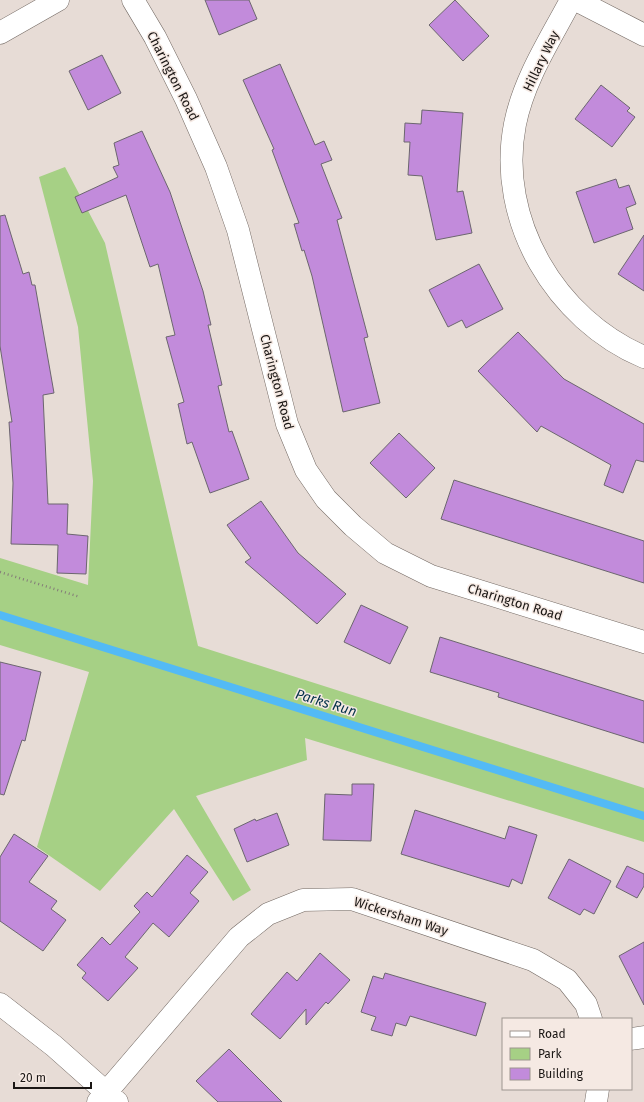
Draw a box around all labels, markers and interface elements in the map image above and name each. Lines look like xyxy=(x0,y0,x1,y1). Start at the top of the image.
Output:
street label: Hillary Way xyxy=(520,28,562,94)
street label: Charington Road xyxy=(144,29,202,123)
street label: Charington Road xyxy=(257,333,297,431)
street label: Charington Road xyxy=(466,580,564,624)
water label: Parks Run xyxy=(293,686,359,720)
street label: Wickersham Way xyxy=(352,894,451,938)
legend xyxy=(502,1018,632,1090)
text: Road xyxy=(538,1027,566,1041)
text: Park xyxy=(538,1047,562,1061)
scale bar xyxy=(14,1064,91,1090)
text: Building xyxy=(538,1067,584,1081)
text: 20 m xyxy=(20,1071,46,1085)

